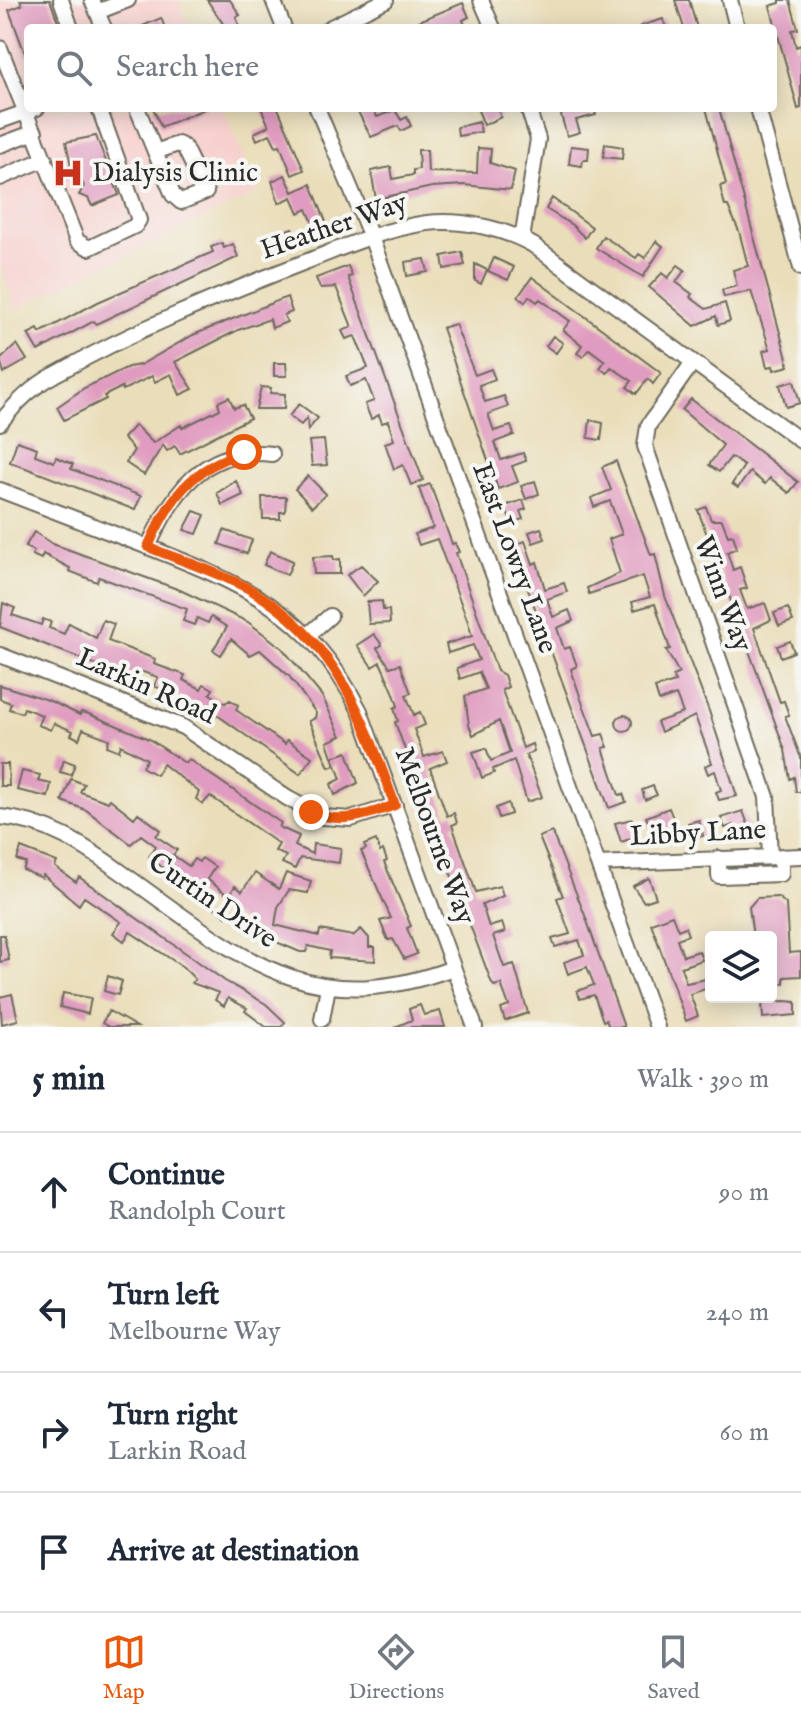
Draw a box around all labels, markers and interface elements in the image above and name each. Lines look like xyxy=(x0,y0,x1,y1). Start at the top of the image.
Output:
search box xyxy=(24,24,777,112)
icon: search xyxy=(52,46,96,90)
text: Search here xyxy=(116,49,259,87)
hospital icon: Dialysis Clinic xyxy=(51,156,85,190)
place label: Dialysis Clinic xyxy=(92,156,258,191)
street label: Heather Way xyxy=(256,186,412,268)
route start xyxy=(226,434,262,470)
street label: East Lowry Lane xyxy=(463,458,565,658)
street label: Winn Way xyxy=(685,531,759,657)
street label: Larkin Road xyxy=(71,641,221,733)
street label: Melbourne Way xyxy=(386,743,482,929)
route end xyxy=(293,794,329,830)
street label: Libby Lane xyxy=(629,813,767,855)
street label: Curtin Drive xyxy=(141,845,283,957)
map controls xyxy=(705,931,777,1003)
button: layers xyxy=(705,931,777,1003)
text: 5 min xyxy=(32,1058,105,1101)
text: Walk · 390 m xyxy=(637,1063,769,1096)
text: Continue xyxy=(108,1157,225,1195)
icon: ahead xyxy=(32,1170,76,1214)
text: 90 m xyxy=(719,1176,769,1209)
text: Randolph Court xyxy=(108,1195,286,1228)
text: Turn left xyxy=(108,1277,219,1315)
icon: left xyxy=(32,1290,76,1334)
text: 240 m xyxy=(706,1296,769,1329)
text: Melbourne Way xyxy=(108,1315,281,1348)
text: Turn right xyxy=(108,1397,238,1435)
icon: right xyxy=(32,1410,76,1454)
text: 60 m xyxy=(720,1416,769,1449)
text: Larkin Road xyxy=(108,1435,246,1468)
icon: arrive xyxy=(32,1530,76,1574)
text: Arrive at destination xyxy=(108,1533,359,1571)
tab: Map xyxy=(102,1630,146,1706)
tab: Directions xyxy=(349,1630,444,1706)
tab: Saved xyxy=(647,1630,699,1706)

